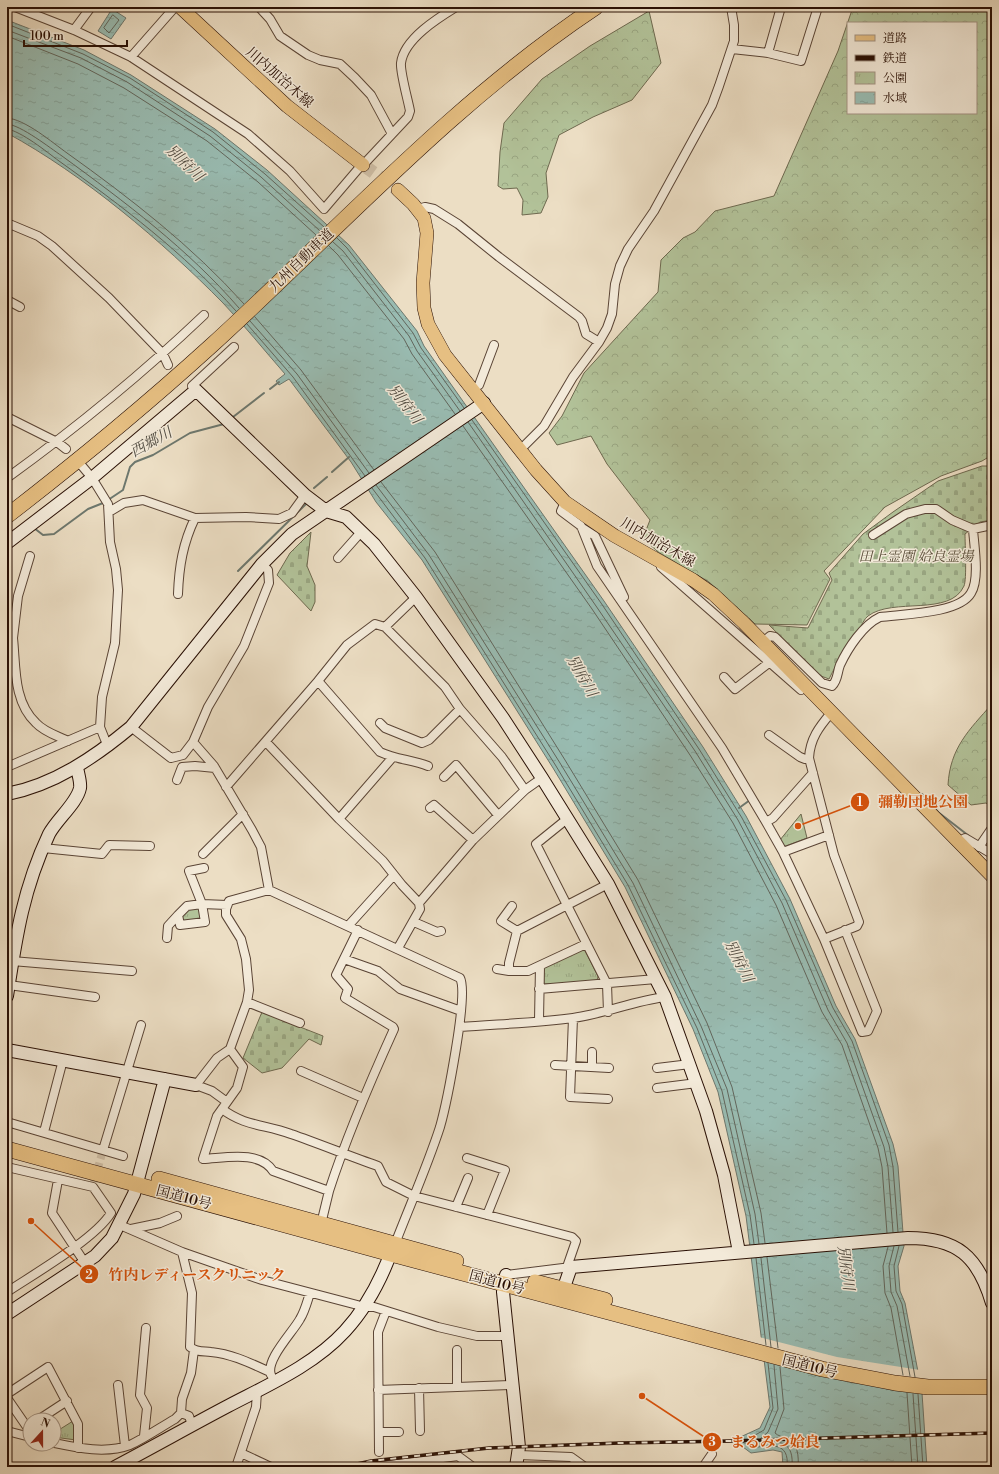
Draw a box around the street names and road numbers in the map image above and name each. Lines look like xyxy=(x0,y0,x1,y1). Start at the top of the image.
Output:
street label: 川内加治木線 xyxy=(242,43,317,112)
street label: 九州自動車道 xyxy=(265,225,338,296)
street label: 川内加治木線 xyxy=(617,514,698,572)
street label: 国道10号 xyxy=(154,1182,214,1214)
street label: 国道10号 xyxy=(467,1267,527,1299)
street label: 国道10号 xyxy=(780,1351,840,1383)

